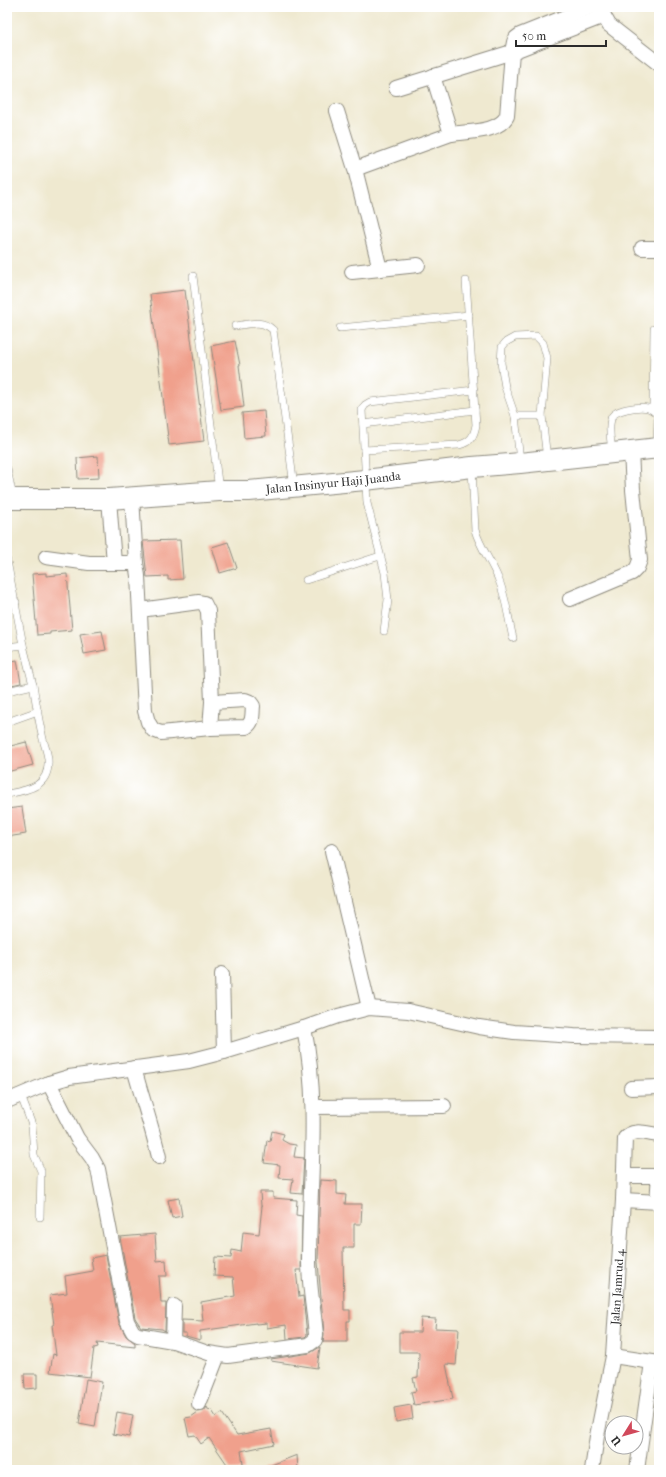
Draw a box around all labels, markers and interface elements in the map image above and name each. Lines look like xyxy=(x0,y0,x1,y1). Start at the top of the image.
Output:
scale bar xyxy=(516,22,606,48)
text: 50 m xyxy=(522,29,546,43)
street label: Jalan Insinyur Haji Juanda xyxy=(264,469,402,496)
street label: Jalan Jamrud 4 xyxy=(608,1248,627,1327)
north arrow xyxy=(604,1415,644,1455)
text: U xyxy=(608,1433,625,1449)

